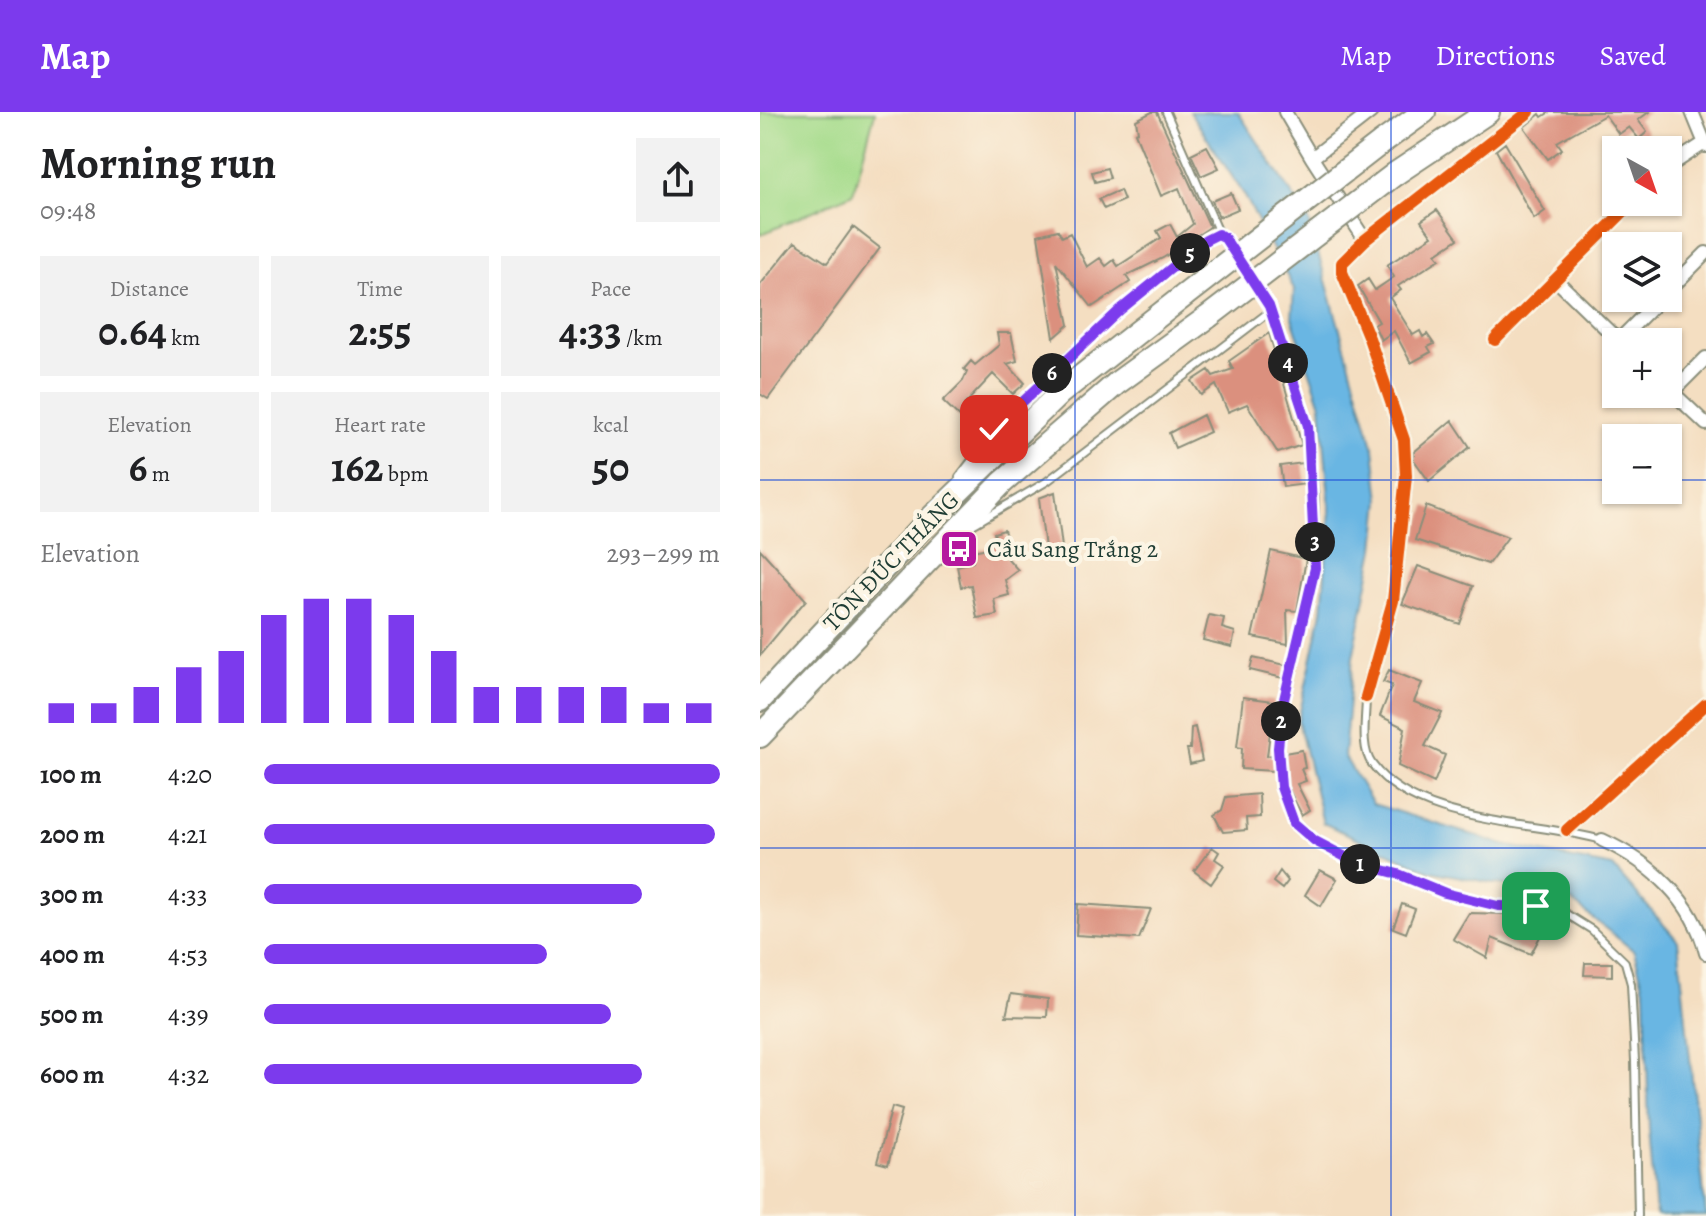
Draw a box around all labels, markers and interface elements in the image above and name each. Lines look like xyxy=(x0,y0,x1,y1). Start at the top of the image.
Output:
text: Map xyxy=(40,30,110,82)
text: Map xyxy=(1340,37,1391,75)
text: Directions xyxy=(1435,37,1556,75)
text: Saved xyxy=(1600,37,1666,75)
text: Morning run xyxy=(40,133,276,193)
north arrow xyxy=(1602,136,1682,216)
map controls xyxy=(1602,136,1682,504)
button: share xyxy=(636,138,720,222)
text: 09:48 xyxy=(40,193,96,228)
button: layers xyxy=(1602,232,1682,312)
pin: 5 xyxy=(1170,233,1210,273)
text: 5 xyxy=(1185,238,1195,268)
text: Distance xyxy=(110,274,189,304)
text: Time xyxy=(357,274,403,304)
text: Pace xyxy=(590,274,631,304)
text: 0.64 xyxy=(98,304,167,359)
text: 2:55 xyxy=(348,304,411,359)
text: 4:33 xyxy=(559,304,622,359)
text: km xyxy=(167,323,200,353)
text: /km xyxy=(622,323,662,353)
button: + xyxy=(1602,328,1682,408)
pin: 4 xyxy=(1268,343,1308,383)
text: 4 xyxy=(1283,348,1293,378)
pin: 6 xyxy=(1032,353,1072,393)
text: 6 xyxy=(1047,358,1057,388)
pin xyxy=(960,395,1028,463)
icon: check xyxy=(972,407,1016,451)
text: Elevation xyxy=(107,410,192,440)
text: Heart rate xyxy=(334,410,426,440)
text: kcal xyxy=(593,410,628,440)
button: − xyxy=(1602,424,1682,504)
text: 6 xyxy=(129,440,147,495)
text: 162 xyxy=(331,440,383,495)
text: 50 xyxy=(592,440,629,495)
text: m xyxy=(147,459,170,489)
text: bpm xyxy=(383,459,429,489)
street label: TÔN ĐỨC THẮNG xyxy=(816,484,966,638)
pin: 3 xyxy=(1295,522,1335,562)
text: 3 xyxy=(1310,527,1320,557)
bus stop icon: Cầu Sang Trắng 2 xyxy=(938,528,980,570)
place label: Cầu Sang Trắng 2 xyxy=(987,533,1158,565)
text: Elevation xyxy=(40,536,140,571)
text: 293–299 m xyxy=(606,536,720,571)
pin: 2 xyxy=(1261,701,1301,741)
text: 2 xyxy=(1276,706,1286,736)
text: 100 m xyxy=(40,757,102,792)
text: 4:20 xyxy=(168,757,212,792)
text: 200 m xyxy=(40,817,105,852)
text: 4:21 xyxy=(168,817,207,852)
pin: 1 xyxy=(1340,844,1380,884)
text: 1 xyxy=(1356,849,1364,879)
pin xyxy=(1502,872,1570,940)
text: 300 m xyxy=(40,877,104,912)
text: 4:33 xyxy=(168,877,208,912)
icon: arrive xyxy=(1514,884,1558,928)
text: 400 m xyxy=(40,937,105,972)
text: 4:53 xyxy=(168,937,208,972)
text: 500 m xyxy=(40,997,104,1032)
text: 4:39 xyxy=(168,997,209,1032)
text: 600 m xyxy=(40,1057,105,1092)
text: 4:32 xyxy=(168,1057,209,1092)

